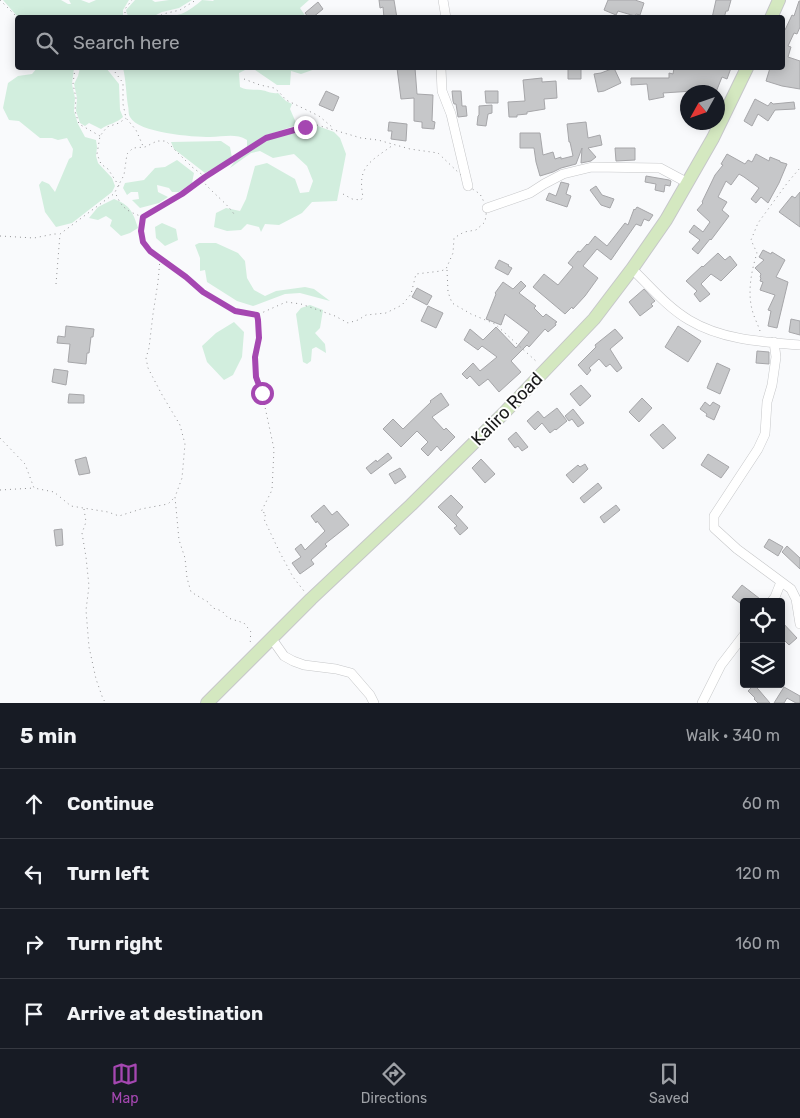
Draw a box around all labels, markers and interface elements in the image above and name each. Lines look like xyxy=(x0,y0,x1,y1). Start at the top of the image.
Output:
search box xyxy=(15,15,785,70)
icon: search xyxy=(33,29,61,57)
text: Search here xyxy=(73,31,180,54)
north arrow xyxy=(680,85,725,130)
route end xyxy=(294,116,317,139)
street label: Kaliro Road xyxy=(467,368,547,450)
route start xyxy=(251,382,274,405)
map controls xyxy=(740,598,785,688)
button: locate xyxy=(740,598,785,643)
button: layers xyxy=(740,643,785,688)
text: 5 min xyxy=(20,723,77,748)
text: Walk · 340 m xyxy=(686,726,780,745)
icon: ahead xyxy=(20,790,48,818)
text: Continue xyxy=(67,792,154,815)
text: 60 m xyxy=(742,794,780,813)
icon: left xyxy=(20,860,48,888)
text: Turn left xyxy=(67,862,149,885)
text: 120 m xyxy=(735,864,780,883)
icon: right xyxy=(20,930,48,958)
text: Turn right xyxy=(67,932,162,955)
text: 160 m xyxy=(735,934,780,953)
icon: arrive xyxy=(20,1000,48,1028)
text: Arrive at destination xyxy=(67,1002,263,1025)
tab: Map xyxy=(111,1060,139,1107)
tab: Directions xyxy=(361,1060,427,1107)
tab: Saved xyxy=(649,1060,689,1107)

